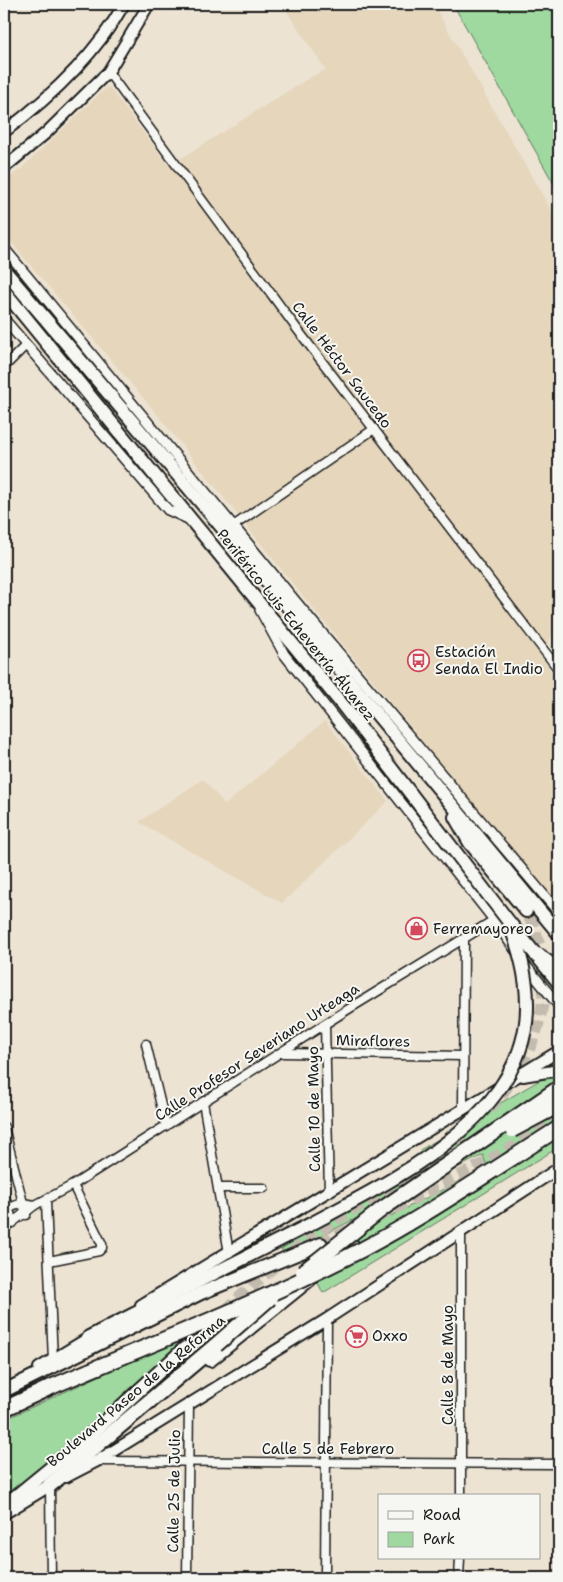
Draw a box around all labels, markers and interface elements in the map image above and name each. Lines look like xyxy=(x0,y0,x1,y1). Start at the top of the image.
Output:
street label: Calle Héctor Saucedo xyxy=(288,297,396,433)
street label: Periférico Luis Echeverría Álvarez xyxy=(212,524,381,725)
place label: Estación Senda El Indio xyxy=(435,642,543,679)
bus stop icon: Estación Senda El Indio xyxy=(407,649,431,673)
shop icon: Ferremayoreo xyxy=(405,917,429,941)
place label: Ferremayoreo xyxy=(433,919,533,939)
street label: Calle Profesor Severiano Urteaga xyxy=(151,978,364,1126)
street label: Miraflores xyxy=(336,1030,410,1052)
street label: Calle 10 de Mayo xyxy=(303,1046,325,1172)
street label: Calle 8 de Mayo xyxy=(438,1305,458,1425)
street label: Boulevard Paseo de la Reforma xyxy=(43,1310,230,1472)
supermarket icon: Oxxo xyxy=(344,1324,368,1348)
place label: Oxxo xyxy=(372,1326,408,1346)
street label: Calle 25 de Julio xyxy=(163,1429,185,1553)
street label: Calle 5 de Febrero xyxy=(262,1439,394,1459)
legend xyxy=(378,1494,540,1560)
text: Road xyxy=(423,1505,461,1525)
text: Park xyxy=(423,1529,455,1549)

